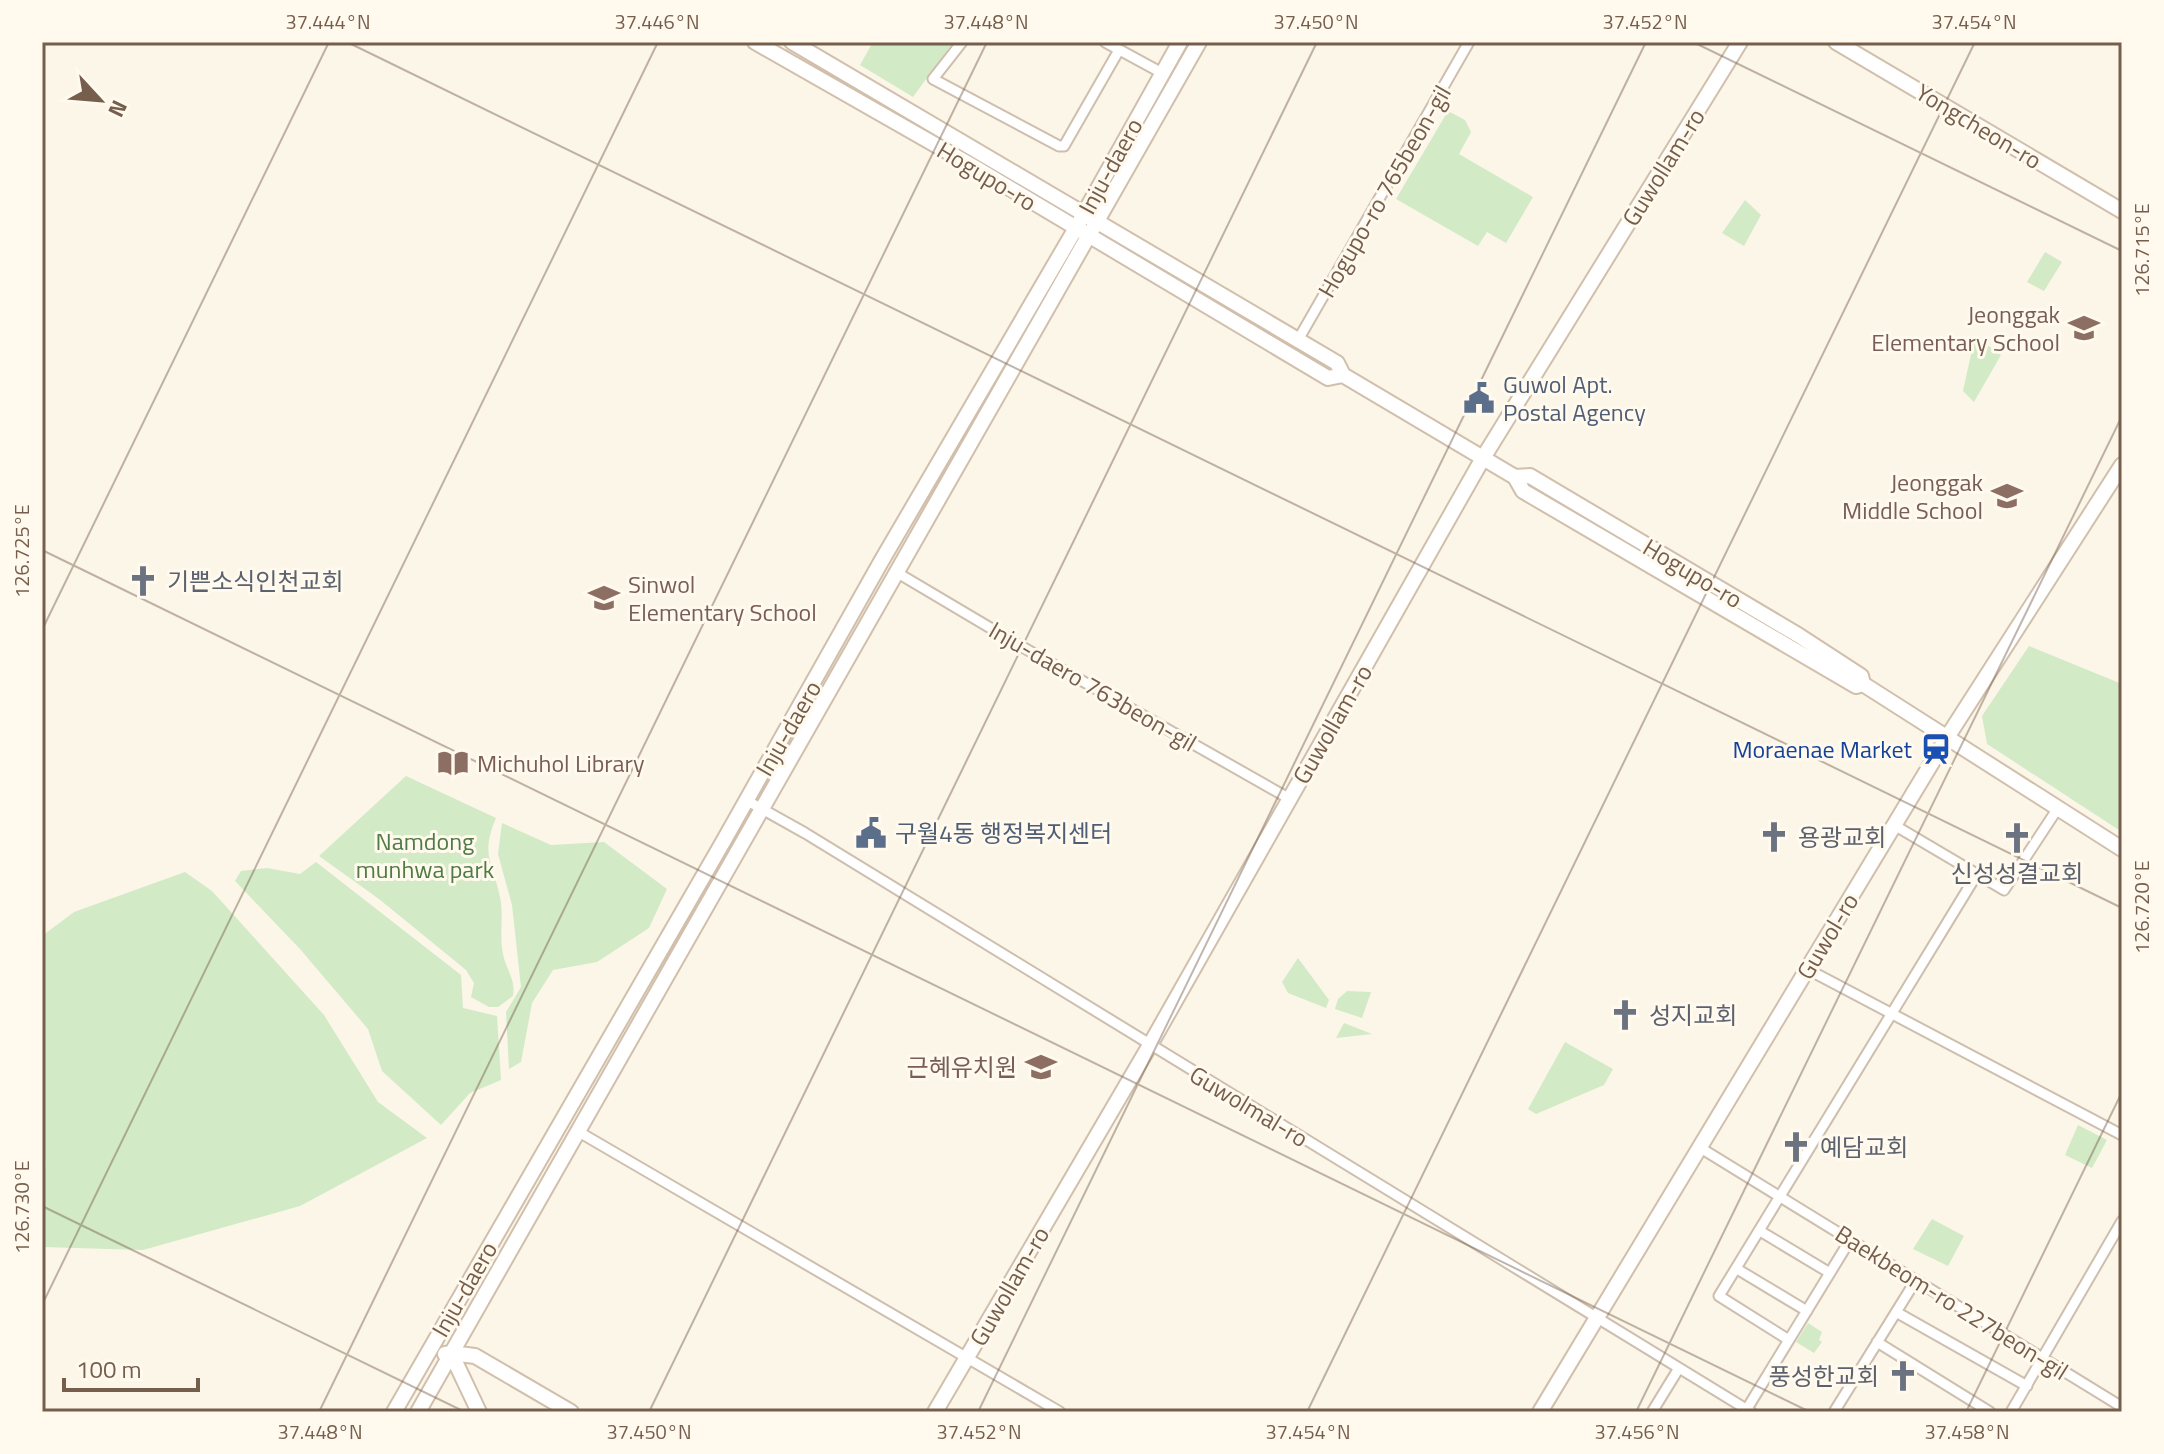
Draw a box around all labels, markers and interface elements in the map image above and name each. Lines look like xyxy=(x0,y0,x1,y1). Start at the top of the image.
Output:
text: 37.444°N xyxy=(285,6,371,37)
text: 37.446°N xyxy=(614,6,700,37)
text: 37.448°N xyxy=(943,6,1029,37)
text: 37.450°N xyxy=(1273,6,1359,37)
text: 37.452°N xyxy=(1602,6,1688,37)
text: 37.454°N xyxy=(1931,6,2017,37)
north arrow xyxy=(60,60,140,140)
street label: Yongcheon-ro xyxy=(1909,74,2049,178)
street label: Hogupo-ro 765beon-gil xyxy=(1308,78,1460,304)
text: N xyxy=(99,94,137,123)
street label: Guwollam-ro xyxy=(1613,101,1713,233)
street label: Inju-daero xyxy=(1069,111,1151,221)
street label: Hogupo-ro xyxy=(930,132,1044,220)
text: 126.715°E xyxy=(2126,203,2157,297)
place label: Jeonggak Elementary School xyxy=(1871,296,2060,360)
school or university icon: Jeonggak Elementary School xyxy=(2067,311,2101,345)
place label: Guwol Apt. Postal Agency xyxy=(1503,366,1646,430)
public building icon: Guwol Apt. Postal Agency xyxy=(1462,381,1496,415)
place label: Jeonggak Middle School xyxy=(1842,464,1983,528)
school or university icon: Jeonggak Middle School xyxy=(1990,479,2024,513)
text: 126.725°E xyxy=(6,504,37,598)
street label: Hogupo-ro xyxy=(1636,529,1750,617)
place label: 기쁜소식인천교회 xyxy=(167,563,344,599)
church icon: 기쁜소식인천교회 xyxy=(126,564,160,598)
place label: Sinwol Elementary School xyxy=(628,566,817,630)
school or university icon: Sinwol Elementary School xyxy=(587,581,621,615)
street label: Inju-daero 763beon-gil xyxy=(982,612,1204,760)
street label: Guwollam-ro xyxy=(1283,657,1381,791)
street label: Inju-daero xyxy=(746,674,830,782)
place label: Moraenae Market xyxy=(1732,731,1913,767)
station icon: Moraenae Market xyxy=(1919,732,1953,766)
place label: Michuhol Library xyxy=(477,745,645,781)
library icon: Michuhol Library xyxy=(436,746,470,780)
place label: 구월4동 행정복지센터 xyxy=(895,815,1112,851)
public building icon: 구월4동 행정복지센터 xyxy=(854,816,888,850)
place label: 용광교회 xyxy=(1798,819,1886,855)
church icon: 용광교회 xyxy=(1757,820,1791,854)
church icon: 신성성결교회 xyxy=(2000,821,2034,855)
park label: Namdong munhwa park xyxy=(356,823,495,887)
place label: 신성성결교회 xyxy=(1951,855,2083,891)
text: 126.720°E xyxy=(2126,860,2157,954)
street label: Guwol-ro xyxy=(1787,886,1867,986)
place label: 성지교회 xyxy=(1649,997,1737,1033)
church icon: 성지교회 xyxy=(1608,998,1642,1032)
place label: 근혜유치원 xyxy=(907,1049,1017,1085)
school or university icon: 근혜유치원 xyxy=(1024,1050,1058,1084)
street label: Guwolmal-ro xyxy=(1183,1056,1315,1156)
place label: 예담교회 xyxy=(1820,1129,1908,1165)
church icon: 예담교회 xyxy=(1779,1130,1813,1164)
text: 126.730°E xyxy=(6,1160,37,1254)
street label: Baekbeom-ro 227beon-gil xyxy=(1829,1216,2075,1388)
street label: Guwollam-ro xyxy=(960,1219,1058,1353)
street label: Inju-daero xyxy=(422,1235,506,1343)
scale bar xyxy=(64,1342,198,1392)
text: 100 m xyxy=(76,1351,142,1387)
place label: 풍성한교회 xyxy=(1769,1358,1879,1394)
church icon: 풍성한교회 xyxy=(1886,1359,1920,1393)
text: 37.448°N xyxy=(277,1416,363,1447)
text: 37.450°N xyxy=(606,1416,692,1447)
text: 37.452°N xyxy=(936,1416,1022,1447)
text: 37.454°N xyxy=(1265,1416,1351,1447)
text: 37.456°N xyxy=(1594,1416,1680,1447)
text: 37.458°N xyxy=(1924,1416,2010,1447)

